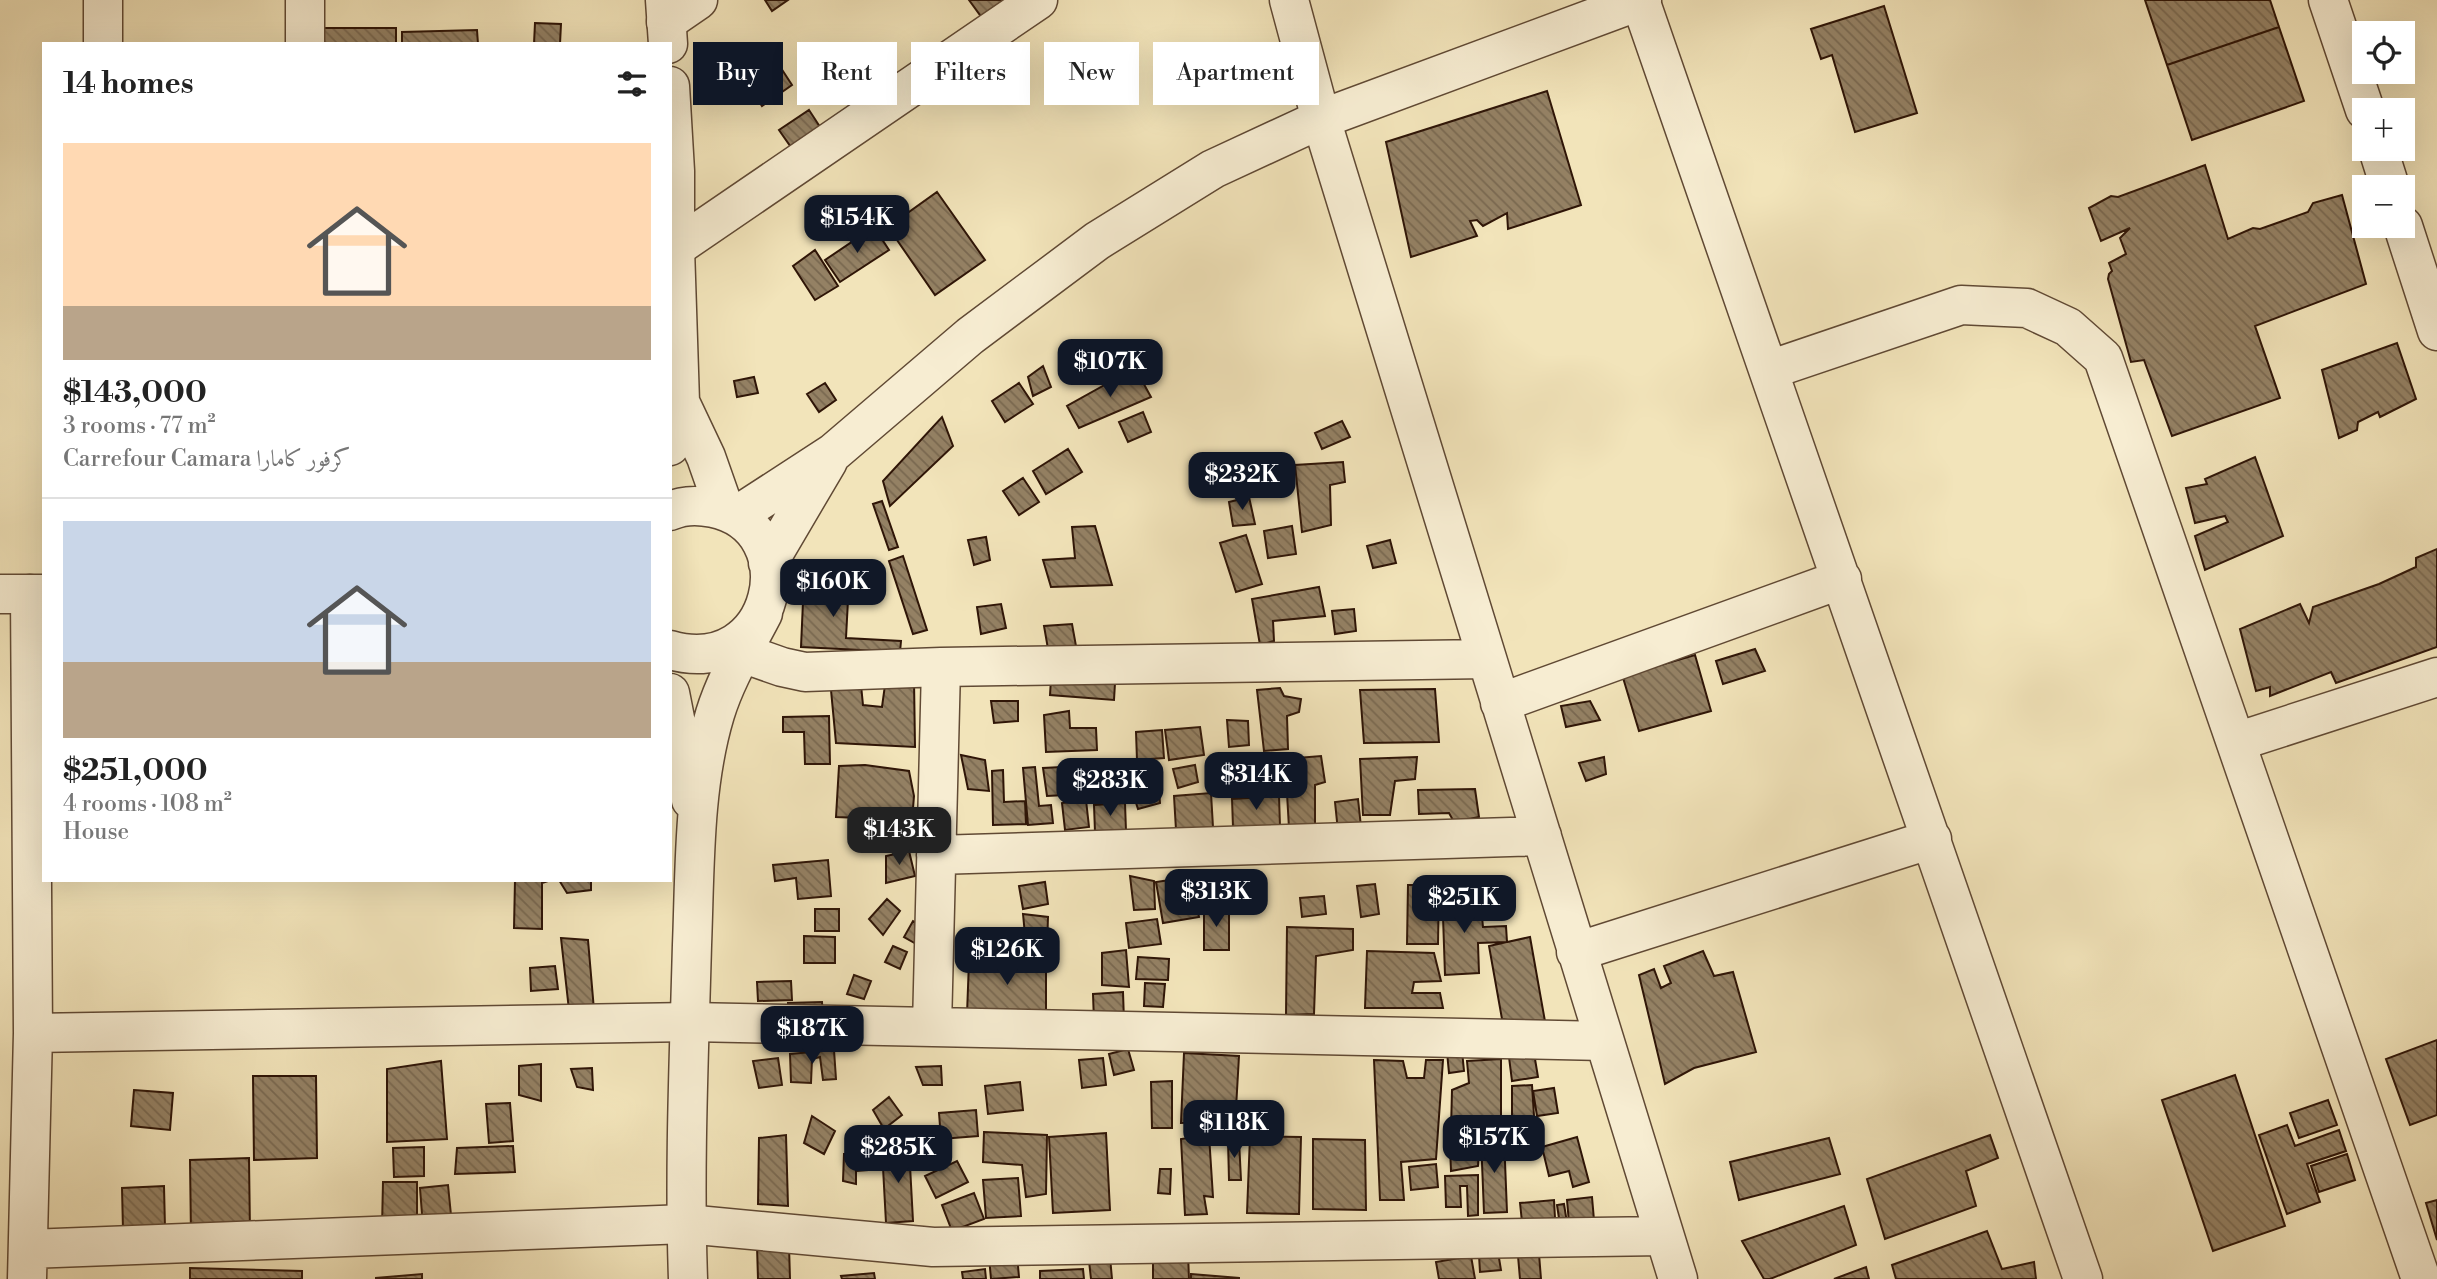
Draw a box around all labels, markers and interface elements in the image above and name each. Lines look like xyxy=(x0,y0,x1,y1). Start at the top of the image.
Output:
map controls xyxy=(2352,21,2415,238)
button: locate xyxy=(2352,21,2415,84)
chip: Buy xyxy=(693,42,783,105)
chip: Rent xyxy=(797,42,897,105)
chip: Filters xyxy=(911,42,1030,105)
chip: New xyxy=(1044,42,1139,105)
chip: Apartment xyxy=(1153,42,1319,105)
text: 14 homes xyxy=(63,65,194,103)
icon: filters xyxy=(613,65,651,103)
button: + xyxy=(2352,98,2415,161)
button: − xyxy=(2352,175,2415,238)
icon: home xyxy=(294,188,420,314)
pin: $154K xyxy=(808,196,906,255)
text: $154K xyxy=(820,204,894,232)
pin: $107K xyxy=(1061,340,1159,399)
text: $107K xyxy=(1074,348,1146,376)
text: $143,000 xyxy=(63,374,207,412)
text: 3 rooms · 77 m² xyxy=(63,412,216,440)
text: Carrefour Camara كرفور كامارا xyxy=(63,445,350,473)
pin: $232K xyxy=(1193,452,1291,512)
text: $232K xyxy=(1205,461,1279,489)
pin: $160K xyxy=(784,560,882,619)
icon: home xyxy=(294,567,420,693)
text: $160K xyxy=(796,568,870,596)
text: $251,000 xyxy=(63,752,208,790)
pin: $314K xyxy=(1207,752,1305,812)
pin: $283K xyxy=(1061,758,1159,818)
text: $314K xyxy=(1220,761,1292,789)
text: $283K xyxy=(1072,767,1148,795)
text: 4 rooms · 108 m² xyxy=(63,790,232,818)
pin: $143K xyxy=(850,808,948,867)
text: $143K xyxy=(863,816,935,844)
text: House xyxy=(63,818,129,846)
pin: $313K xyxy=(1167,870,1265,929)
pin: $251K xyxy=(1415,876,1513,935)
text: $313K xyxy=(1181,878,1251,906)
text: $251K xyxy=(1428,884,1500,912)
pin: $126K xyxy=(958,928,1056,987)
text: $126K xyxy=(971,936,1043,964)
pin: $187K xyxy=(763,1006,861,1066)
text: $187K xyxy=(777,1015,847,1043)
pin: $118K xyxy=(1185,1100,1283,1160)
text: $118K xyxy=(1199,1109,1269,1137)
pin: $157K xyxy=(1445,1116,1543,1175)
text: $157K xyxy=(1459,1124,1529,1152)
pin: $285K xyxy=(849,1126,947,1185)
text: $285K xyxy=(860,1134,936,1162)

